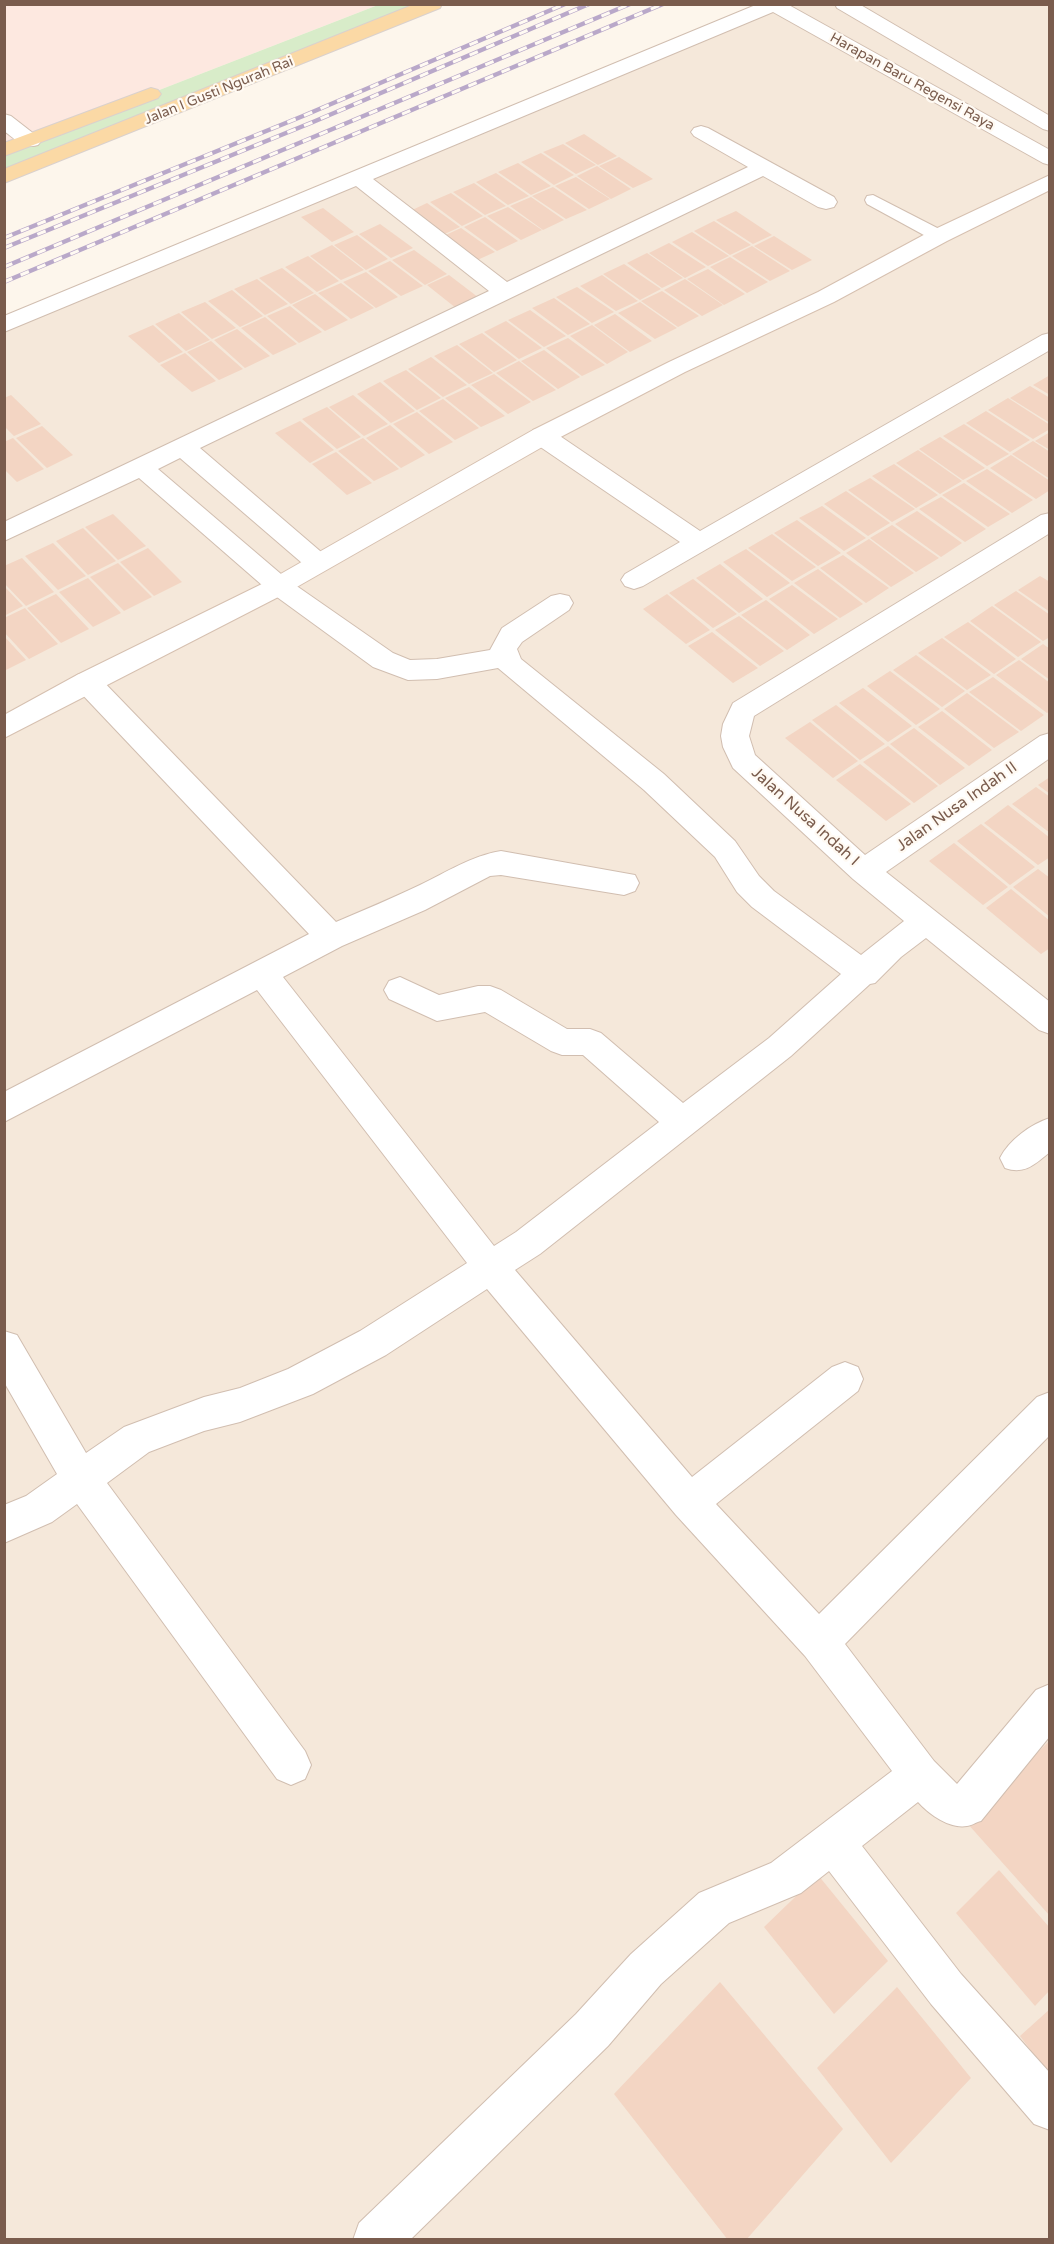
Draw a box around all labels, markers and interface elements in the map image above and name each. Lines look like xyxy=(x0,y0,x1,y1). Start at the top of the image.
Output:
street label: Harapan Baru Regensi Raya xyxy=(827,30,997,134)
street label: Jalan I Gusti Ngurah Rai xyxy=(142,53,296,129)
street label: Jalan Nusa Indah II xyxy=(893,758,1021,856)
street label: Jalan Nusa Indah I xyxy=(747,764,863,870)

